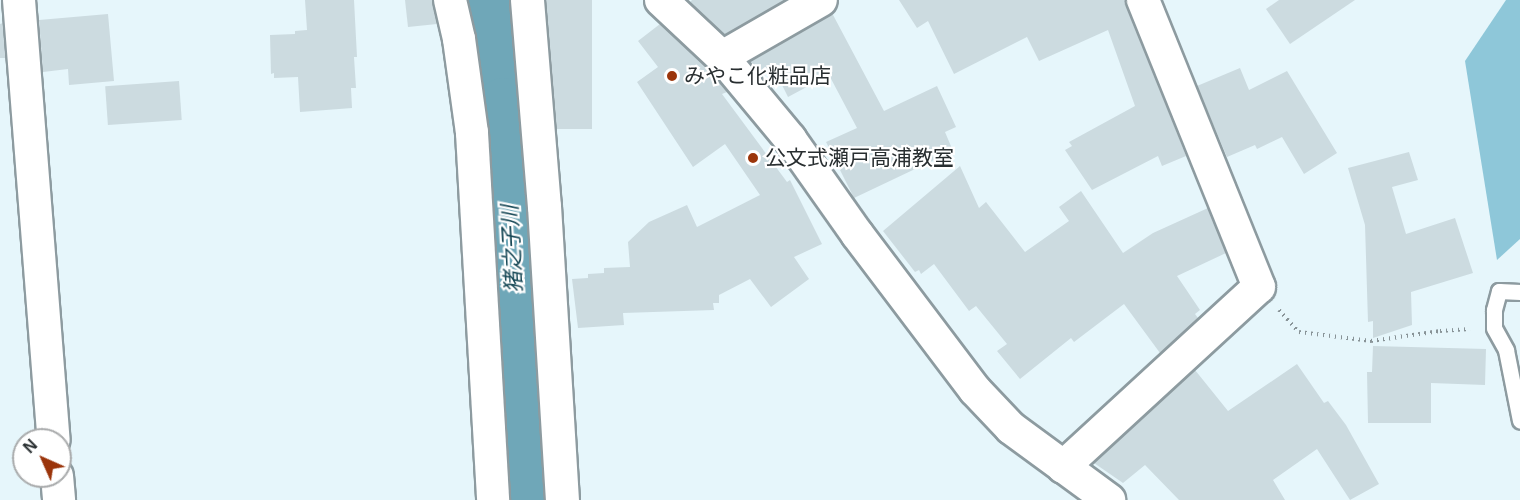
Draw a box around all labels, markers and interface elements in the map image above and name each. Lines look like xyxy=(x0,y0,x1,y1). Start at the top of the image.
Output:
place label: みやこ化粧品店 xyxy=(684,63,831,89)
marker: みやこ化粧品店 xyxy=(665,69,679,83)
place label: 公文式瀬戸高浦教室 xyxy=(765,145,954,171)
marker: 公文式瀬戸高浦教室 xyxy=(746,151,760,165)
water label: 猪之子川 xyxy=(497,204,527,294)
north arrow xyxy=(12,428,72,488)
text: N xyxy=(20,436,40,456)

